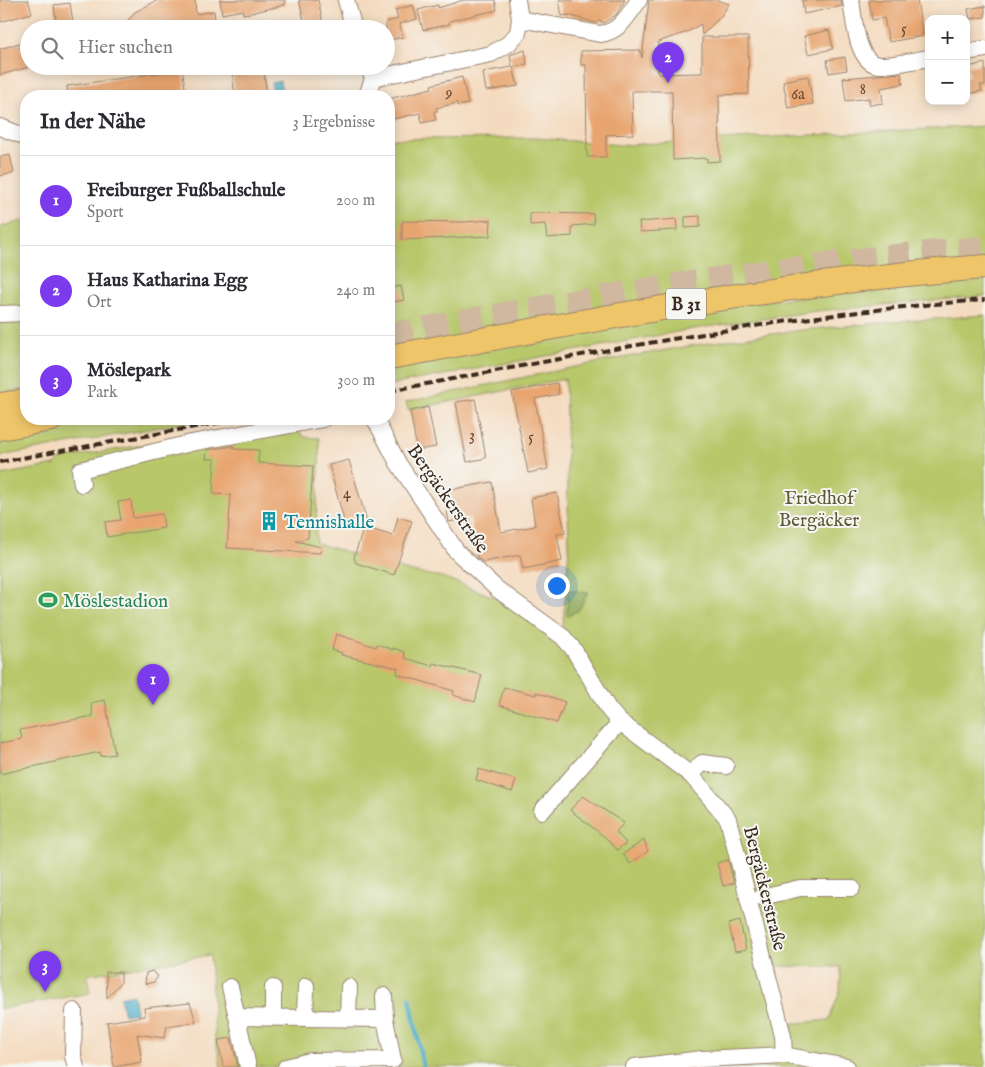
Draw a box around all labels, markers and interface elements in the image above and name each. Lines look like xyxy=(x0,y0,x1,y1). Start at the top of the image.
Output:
map controls xyxy=(925,15,970,105)
button: + xyxy=(925,15,970,60)
search box xyxy=(20,20,395,75)
house number: 5 xyxy=(901,20,907,40)
icon: search xyxy=(38,34,66,62)
text: Hier suchen xyxy=(78,36,173,60)
pin: 2 xyxy=(652,42,684,83)
button: − xyxy=(925,60,970,105)
house number: 8 xyxy=(860,80,866,100)
house number: 9 xyxy=(445,84,453,104)
house number: 6a xyxy=(791,85,805,105)
text: In der Nähe xyxy=(40,109,146,136)
text: 3 Ergebnisse xyxy=(293,113,375,133)
text: Freiburger Fußballschule xyxy=(87,179,285,203)
text: 1 xyxy=(53,191,59,211)
text: 200 m xyxy=(336,191,375,211)
text: Sport xyxy=(87,203,124,223)
text: Haus Katharina Egg xyxy=(87,269,247,293)
text: 2 xyxy=(52,281,60,301)
text: 240 m xyxy=(336,281,375,301)
road number: B 31 xyxy=(666,288,706,320)
text: Ort xyxy=(87,293,112,313)
text: Möslepark xyxy=(87,359,171,383)
text: 3 xyxy=(53,371,59,391)
text: 300 m xyxy=(337,371,375,391)
text: Park xyxy=(87,383,117,403)
house number: 3 xyxy=(469,426,475,446)
house number: 5 xyxy=(528,428,534,448)
street label: Bergäckerstraße xyxy=(401,440,494,559)
house number: 4 xyxy=(343,484,351,504)
park label: Friedhof Bergäcker xyxy=(779,487,859,533)
building icon: Tennishalle xyxy=(258,510,280,532)
place label: Tennishalle xyxy=(284,511,375,535)
your location xyxy=(544,573,570,599)
sports icon: Möslestadion xyxy=(37,589,59,611)
place label: Möslestadion xyxy=(63,590,168,614)
pin: 1 xyxy=(137,664,169,705)
street label: Bergäckerstraße xyxy=(737,824,791,954)
pin: 3 xyxy=(29,951,61,992)

